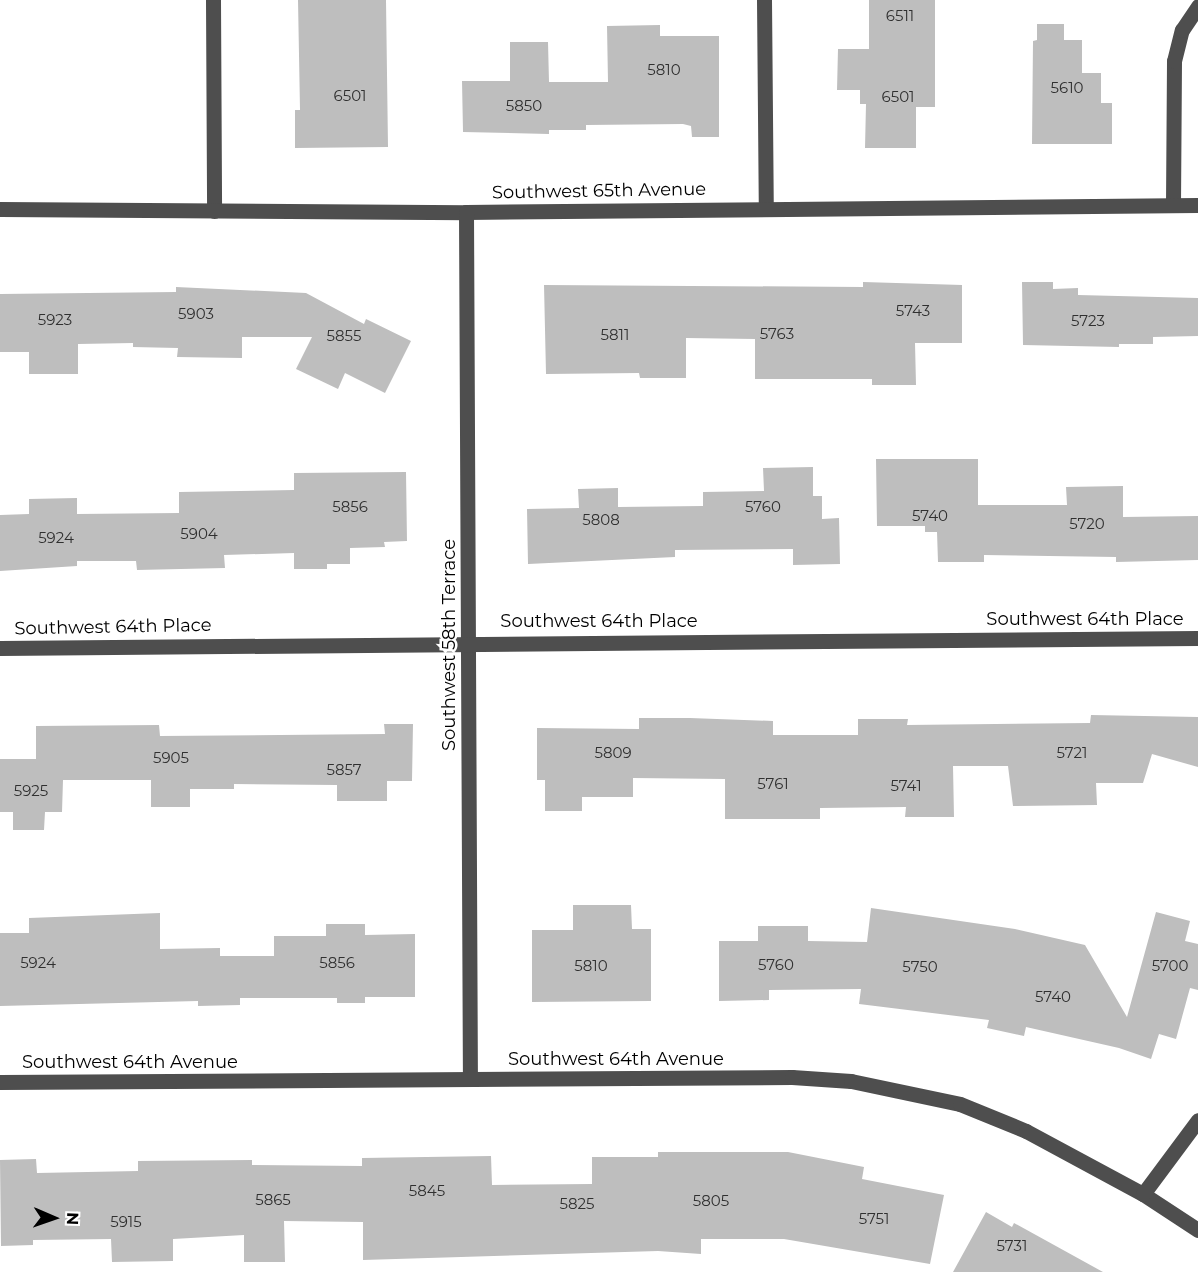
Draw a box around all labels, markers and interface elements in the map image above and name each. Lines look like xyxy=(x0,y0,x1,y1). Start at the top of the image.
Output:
house number: 6511 xyxy=(886,7,914,25)
house number: 5810 xyxy=(647,61,681,79)
house number: 5610 xyxy=(1051,79,1083,97)
house number: 6501 xyxy=(334,87,366,105)
house number: 6501 xyxy=(882,88,914,106)
house number: 5850 xyxy=(506,97,542,115)
street label: Southwest 65th Avenue xyxy=(492,178,706,204)
house number: 5743 xyxy=(896,302,930,320)
house number: 5903 xyxy=(178,305,214,323)
house number: 5923 xyxy=(38,311,72,329)
house number: 5723 xyxy=(1071,312,1105,330)
house number: 5763 xyxy=(760,325,794,343)
house number: 5811 xyxy=(601,326,629,344)
house number: 5855 xyxy=(327,327,361,345)
house number: 5856 xyxy=(332,498,368,516)
house number: 5760 xyxy=(745,498,781,516)
house number: 5740 xyxy=(912,507,948,525)
house number: 5808 xyxy=(582,511,620,529)
house number: 5720 xyxy=(1069,515,1105,533)
house number: 5904 xyxy=(180,525,218,543)
house number: 5924 xyxy=(38,529,74,547)
street label: Southwest 58th Terrace xyxy=(438,539,460,751)
street label: Southwest 64th Place xyxy=(986,608,1184,630)
street label: Southwest 64th Place xyxy=(500,610,698,632)
street label: Southwest 64th Place xyxy=(14,614,212,640)
house number: 5809 xyxy=(594,744,632,762)
house number: 5721 xyxy=(1056,744,1088,762)
house number: 5905 xyxy=(153,749,189,767)
house number: 5857 xyxy=(326,761,362,779)
house number: 5761 xyxy=(757,775,789,793)
house number: 5741 xyxy=(890,777,922,795)
house number: 5925 xyxy=(14,782,48,800)
house number: 5924 xyxy=(20,954,56,972)
house number: 5856 xyxy=(319,954,355,972)
house number: 5760 xyxy=(758,956,794,974)
house number: 5810 xyxy=(574,957,608,975)
house number: 5700 xyxy=(1152,957,1188,975)
house number: 5750 xyxy=(902,958,938,976)
house number: 5740 xyxy=(1035,988,1071,1006)
street label: Southwest 64th Avenue xyxy=(508,1048,724,1070)
street label: Southwest 64th Avenue xyxy=(22,1051,238,1073)
house number: 5845 xyxy=(409,1182,445,1200)
north arrow xyxy=(24,1188,84,1248)
house number: 5865 xyxy=(255,1191,291,1209)
house number: 5805 xyxy=(693,1192,729,1210)
house number: 5825 xyxy=(559,1195,595,1213)
house number: 5751 xyxy=(859,1210,889,1228)
text: N xyxy=(63,1212,82,1225)
house number: 5915 xyxy=(110,1213,142,1231)
house number: 5731 xyxy=(997,1237,1027,1255)

